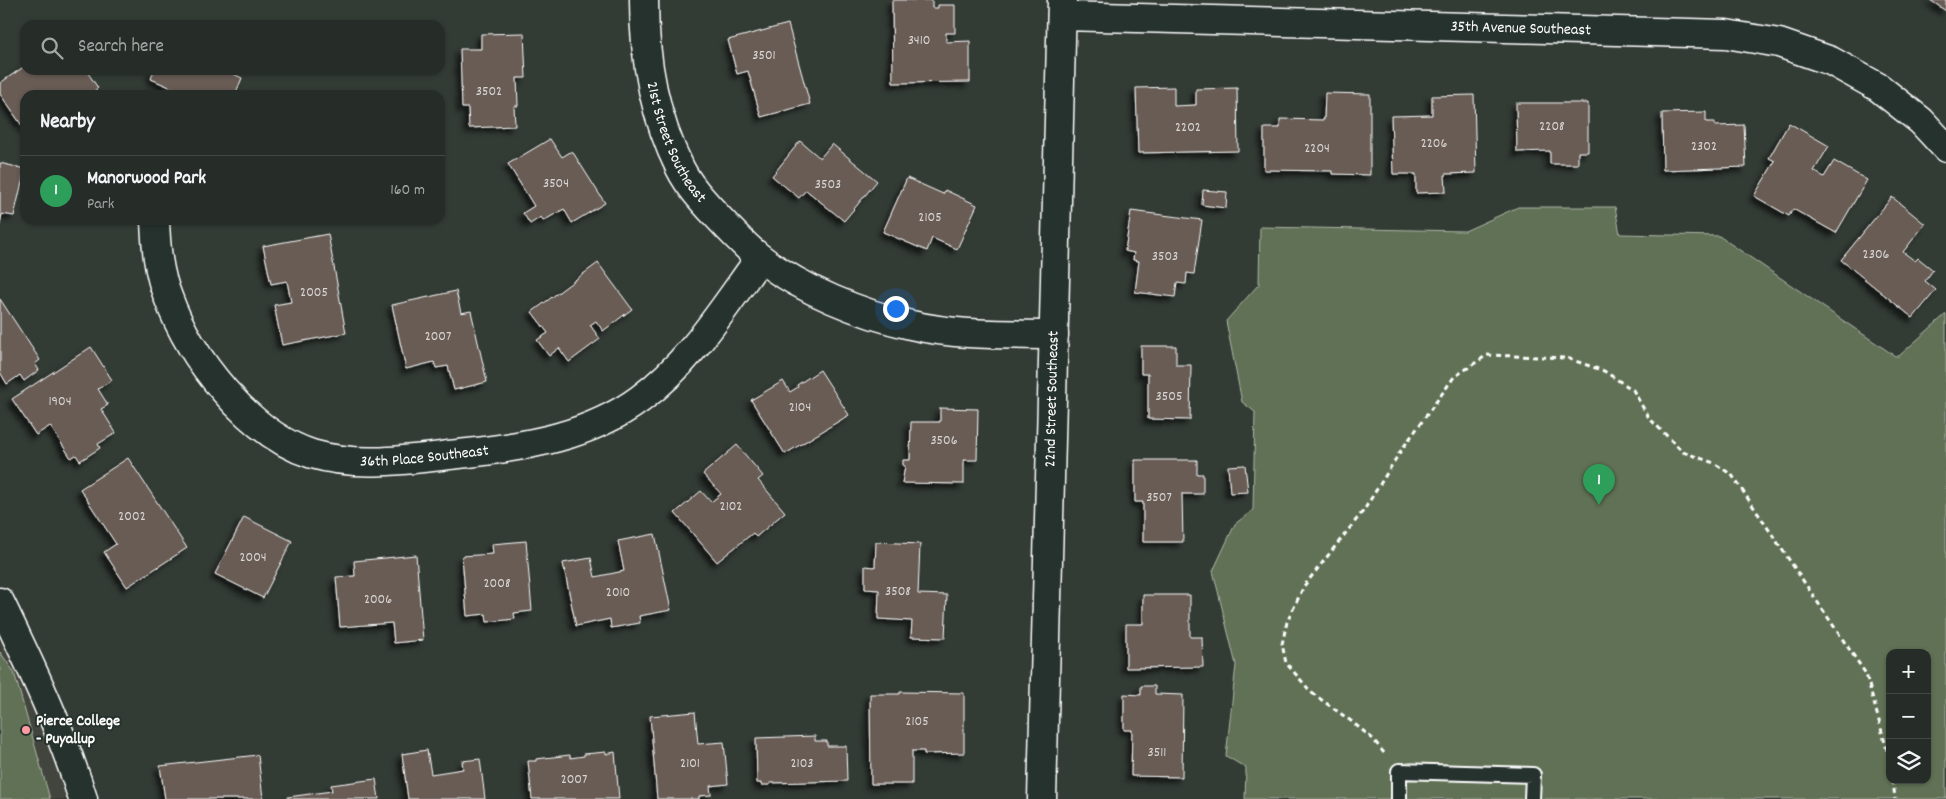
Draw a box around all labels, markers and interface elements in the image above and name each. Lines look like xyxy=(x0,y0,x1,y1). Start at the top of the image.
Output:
street label: 35th Avenue Southeast xyxy=(1450,15,1591,42)
search box xyxy=(20,20,445,75)
house number: 3410 xyxy=(908,31,930,51)
icon: search xyxy=(38,34,66,62)
text: Search here xyxy=(78,34,164,61)
house number: 3501 xyxy=(752,46,776,66)
street label: 21st Street Southeast xyxy=(640,80,712,208)
house number: 3502 xyxy=(476,82,502,102)
text: Nearby xyxy=(40,108,95,138)
house number: 2208 xyxy=(1539,117,1565,137)
house number: 2202 xyxy=(1175,118,1201,138)
house number: 2206 xyxy=(1421,134,1447,154)
house number: 2302 xyxy=(1691,137,1717,157)
house number: 2204 xyxy=(1304,139,1330,159)
text: Manorwood Park xyxy=(87,166,206,193)
house number: 3504 xyxy=(543,174,569,194)
house number: 3503 xyxy=(815,175,841,195)
text: 1 xyxy=(54,179,58,202)
text: 160 m xyxy=(390,179,425,202)
text: Park xyxy=(87,193,114,216)
house number: 2105 xyxy=(918,208,942,228)
house number: 2306 xyxy=(1863,245,1890,265)
house number: 3503 xyxy=(1152,247,1178,267)
house number: 2005 xyxy=(300,283,328,303)
your location xyxy=(883,296,909,322)
house number: 2007 xyxy=(425,327,451,347)
street label: 22nd Street Southeast xyxy=(1039,330,1065,468)
house number: 3505 xyxy=(1156,387,1182,407)
house number: 1904 xyxy=(49,392,71,412)
house number: 2104 xyxy=(789,398,811,418)
house number: 3506 xyxy=(930,431,958,451)
street label: 36th Place Southeast xyxy=(360,439,490,473)
pin: 1 xyxy=(1583,464,1615,505)
house number: 3507 xyxy=(1146,488,1172,508)
house number: 2102 xyxy=(720,497,742,517)
house number: 2002 xyxy=(118,507,146,527)
house number: 2004 xyxy=(239,548,267,568)
house number: 2008 xyxy=(484,574,511,594)
house number: 3508 xyxy=(885,582,911,602)
house number: 2010 xyxy=(606,583,630,603)
house number: 2006 xyxy=(364,590,392,610)
map controls xyxy=(1886,649,1931,784)
button: + xyxy=(1886,649,1931,694)
button: − xyxy=(1886,694,1931,739)
place label: Pierce College - Puyallup xyxy=(36,710,120,751)
house number: 2105 xyxy=(905,712,929,732)
marker: Pierce College - Puyallup xyxy=(20,724,32,736)
button: layers xyxy=(1886,739,1931,784)
house number: 3511 xyxy=(1148,743,1166,763)
house number: 2101 xyxy=(680,754,700,774)
house number: 2103 xyxy=(790,754,814,774)
house number: 2007 xyxy=(561,770,587,790)

